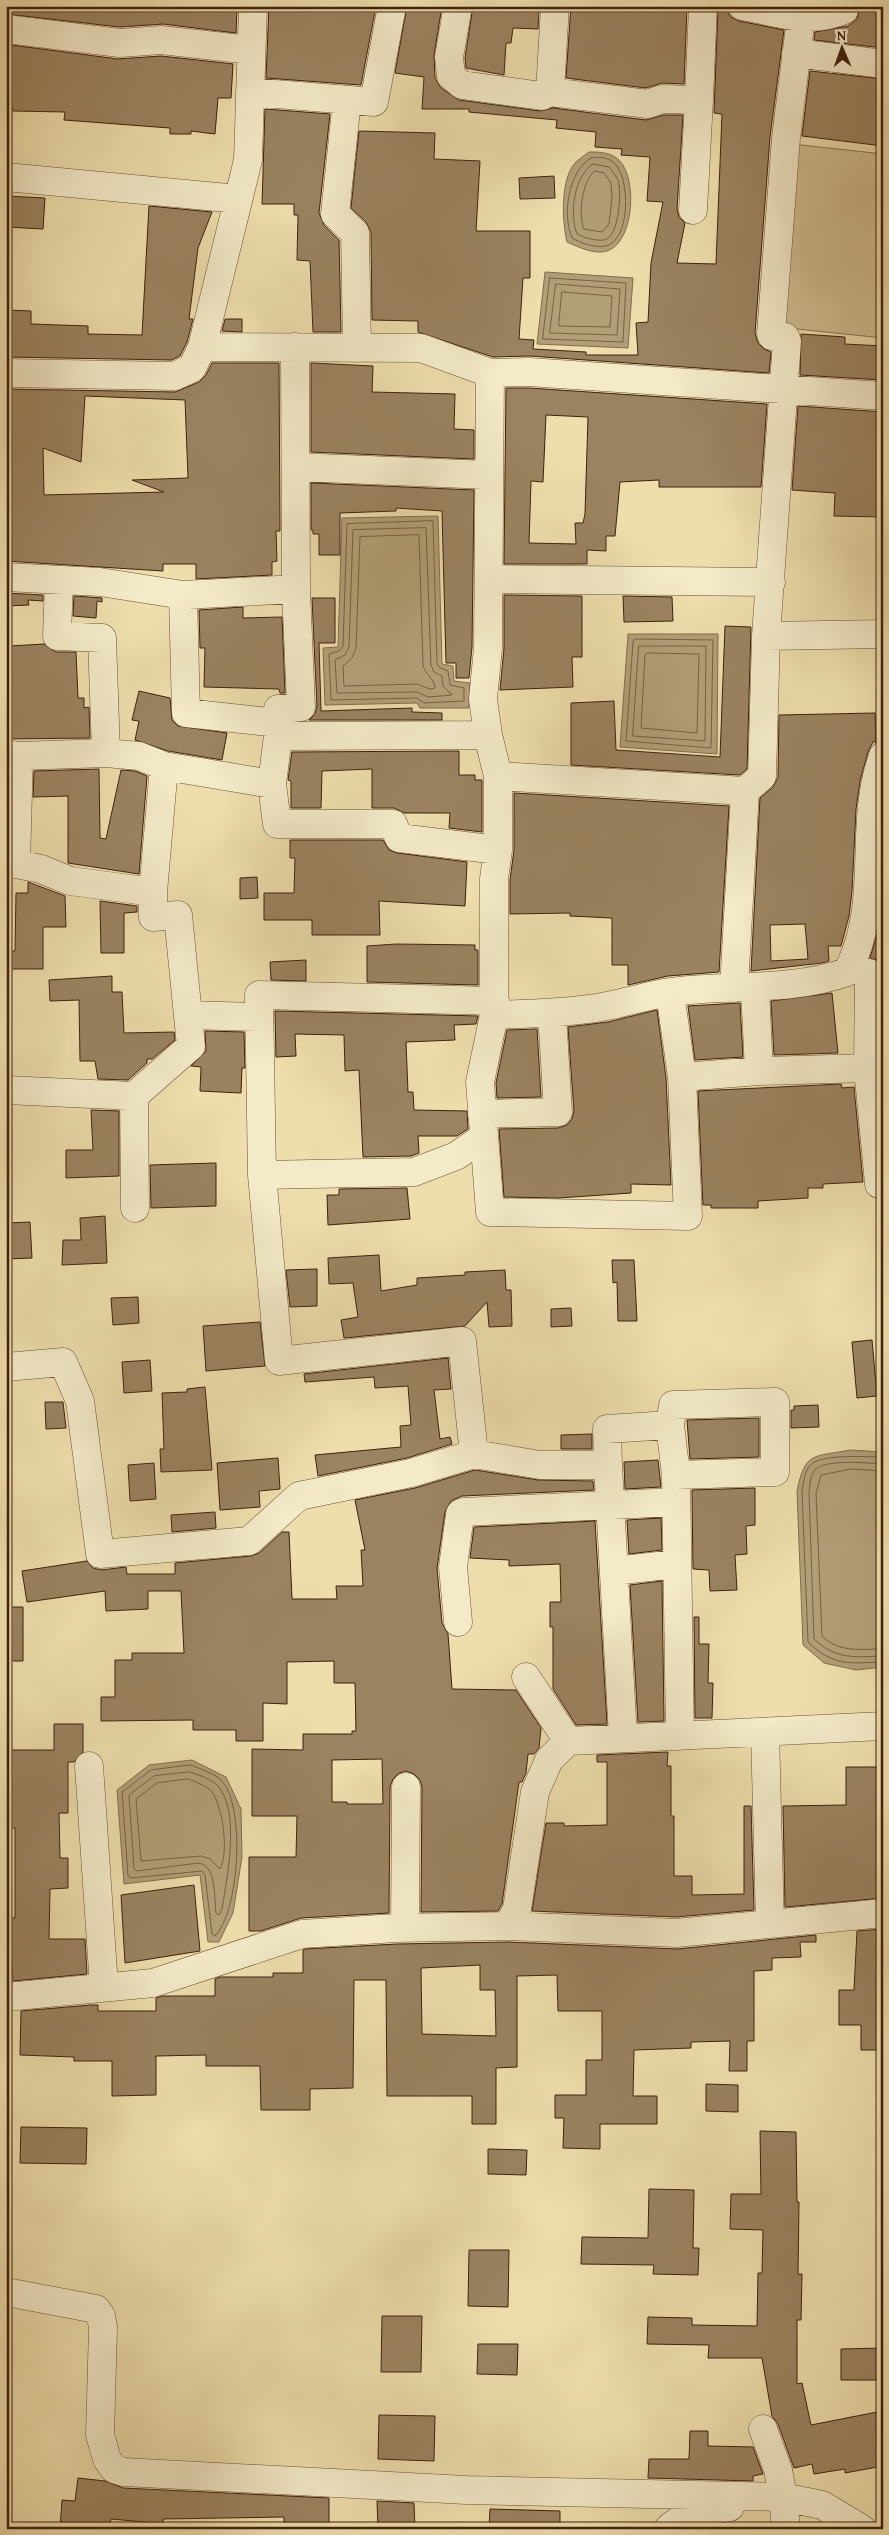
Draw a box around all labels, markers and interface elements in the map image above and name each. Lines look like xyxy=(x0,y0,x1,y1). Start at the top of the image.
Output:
north arrow xyxy=(816,22,866,72)
text: N xyxy=(837,25,847,45)

